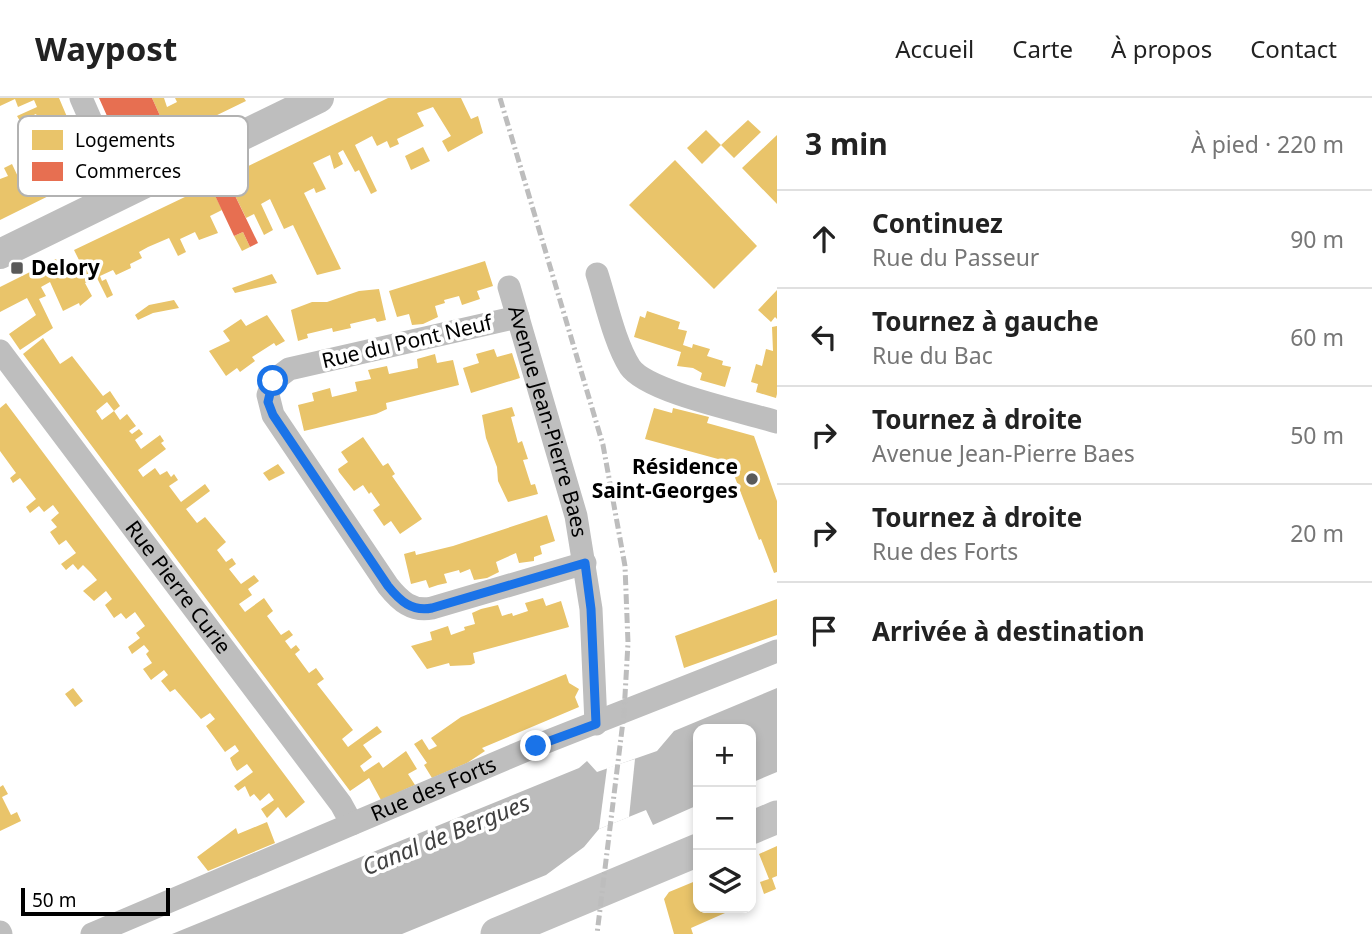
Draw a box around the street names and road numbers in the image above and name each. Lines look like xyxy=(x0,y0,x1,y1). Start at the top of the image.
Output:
street label: Avenue Jean-Pierre Baes xyxy=(502,302,594,539)
street label: Rue du Pont Neuf xyxy=(319,307,496,374)
street label: Rue Pierre Curie xyxy=(120,515,238,659)
street label: Rue des Forts xyxy=(366,749,500,827)

